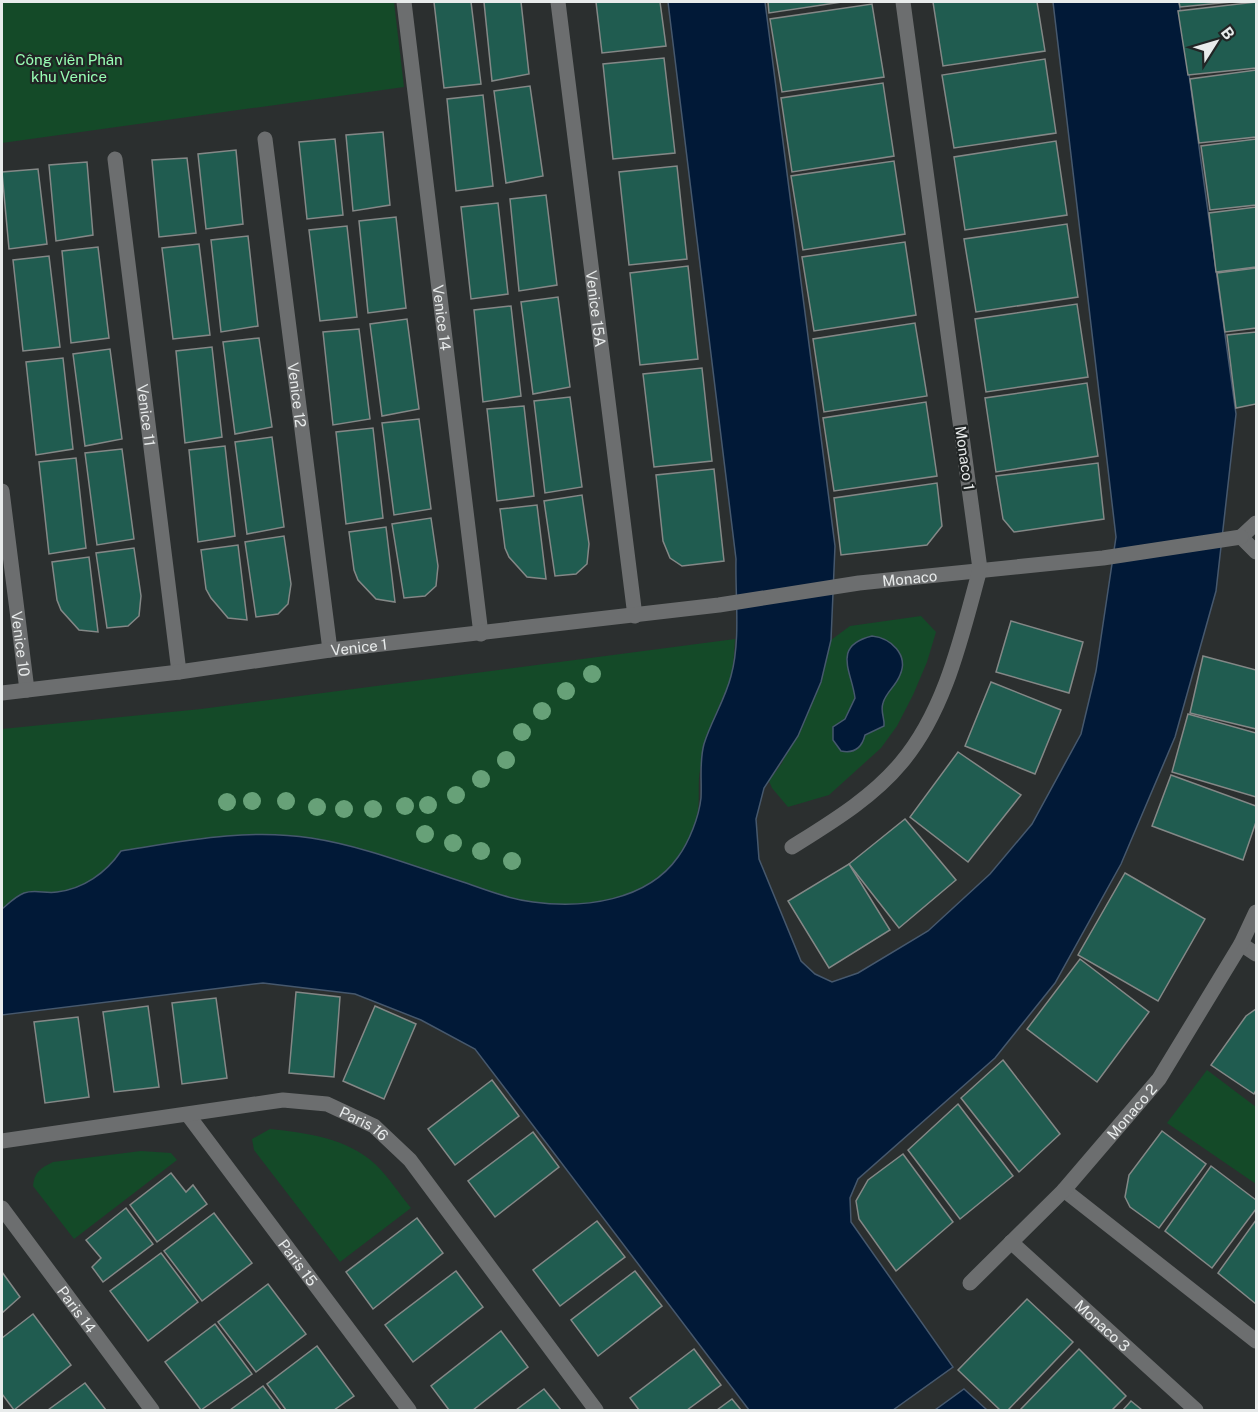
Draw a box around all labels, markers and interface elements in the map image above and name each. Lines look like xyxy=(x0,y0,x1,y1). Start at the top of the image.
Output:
north arrow xyxy=(1186,12,1246,72)
text: B xyxy=(1217,23,1238,43)
park label: Công viên Phân khu Venice xyxy=(15,51,123,85)
street label: Venice 15A xyxy=(583,269,610,348)
street label: Venice 14 xyxy=(430,284,455,351)
street label: Venice 12 xyxy=(285,361,310,429)
street label: Venice 11 xyxy=(135,383,159,447)
street label: Monaco 1 xyxy=(952,425,978,491)
street label: Monaco xyxy=(881,567,938,589)
street label: Venice 10 xyxy=(9,610,34,677)
street label: Venice 1 xyxy=(330,635,388,658)
street label: Monaco 2 xyxy=(1103,1080,1160,1142)
street label: Paris 16 xyxy=(337,1103,392,1144)
street label: Paris 15 xyxy=(275,1235,321,1289)
street label: Paris 14 xyxy=(54,1282,100,1336)
street label: Monaco 3 xyxy=(1072,1296,1134,1355)

